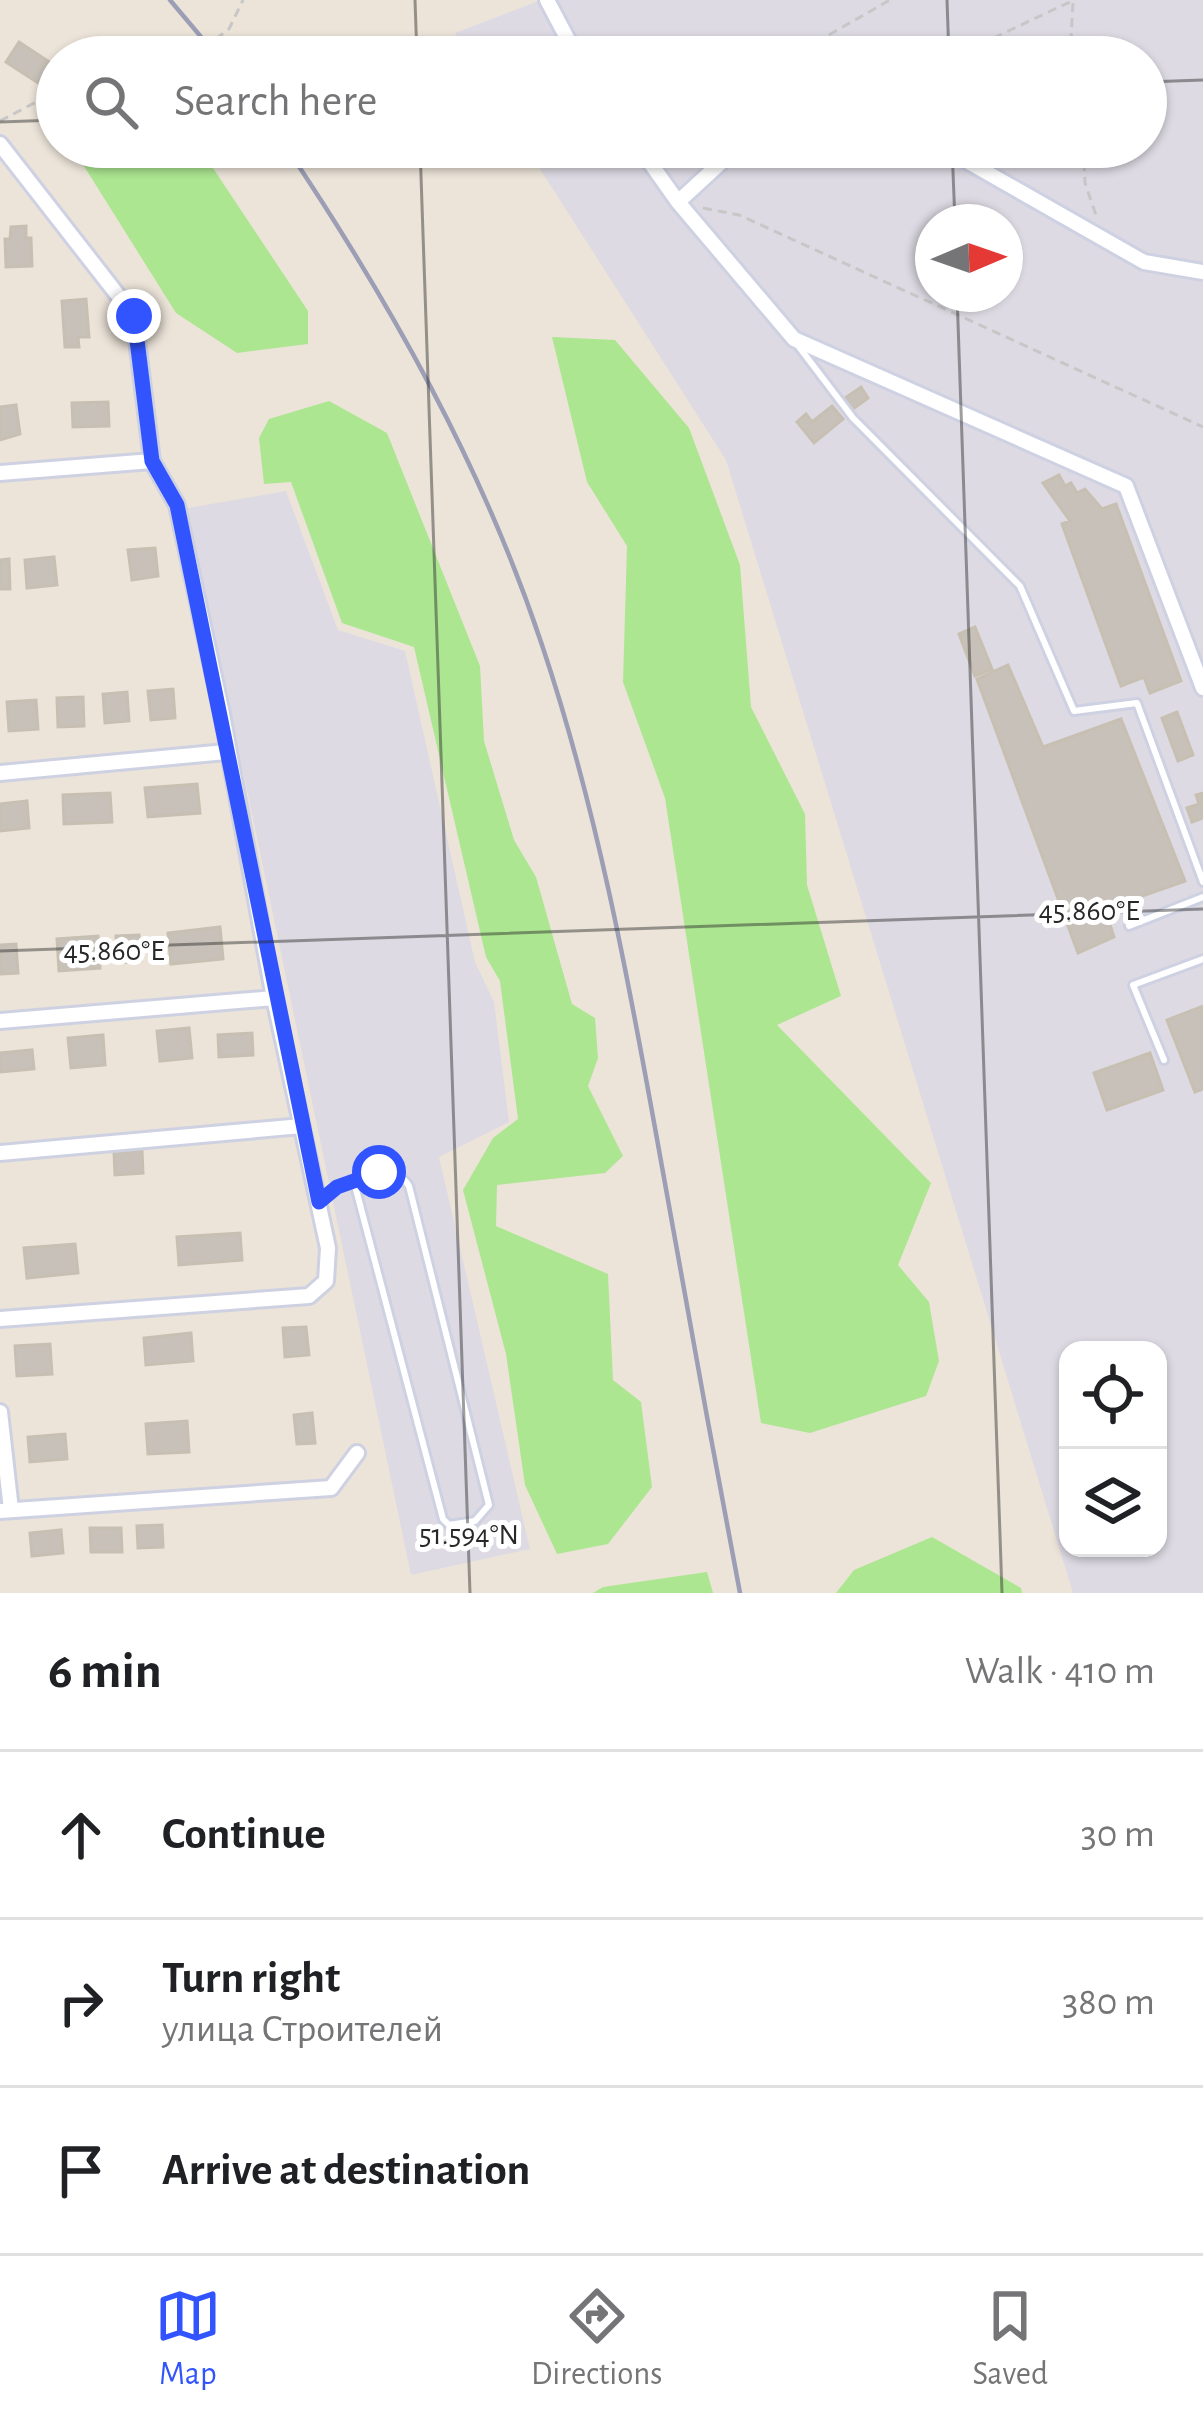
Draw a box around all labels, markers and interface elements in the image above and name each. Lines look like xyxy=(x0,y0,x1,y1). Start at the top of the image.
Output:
search box xyxy=(36,36,1167,168)
icon: search xyxy=(78,69,144,135)
text: Search here xyxy=(174,79,377,124)
north arrow xyxy=(915,204,1023,312)
route end xyxy=(107,289,161,343)
text: 45.860°E xyxy=(1038,896,1140,926)
text: 45.860°E xyxy=(63,936,165,966)
route start xyxy=(352,1145,406,1199)
map controls xyxy=(1059,1341,1167,1557)
button: locate xyxy=(1059,1341,1167,1449)
button: layers xyxy=(1059,1449,1167,1557)
text: 51.594°N xyxy=(419,1520,519,1550)
text: 6 min xyxy=(48,1646,162,1697)
text: Walk · 410 m xyxy=(965,1652,1155,1691)
icon: ahead xyxy=(48,1802,114,1868)
text: Continue xyxy=(162,1812,326,1857)
text: 30 m xyxy=(1081,1815,1155,1854)
text: Turn right xyxy=(162,1956,340,2001)
icon: right xyxy=(48,1970,114,2036)
text: 380 m xyxy=(1062,1983,1155,2022)
text: улица Строителей xyxy=(162,2010,443,2049)
icon: arrive xyxy=(48,2138,114,2204)
text: Arrive at destination xyxy=(162,2148,530,2193)
tab: Map xyxy=(155,2283,221,2395)
tab: Directions xyxy=(531,2283,662,2395)
tab: Saved xyxy=(972,2283,1048,2395)

